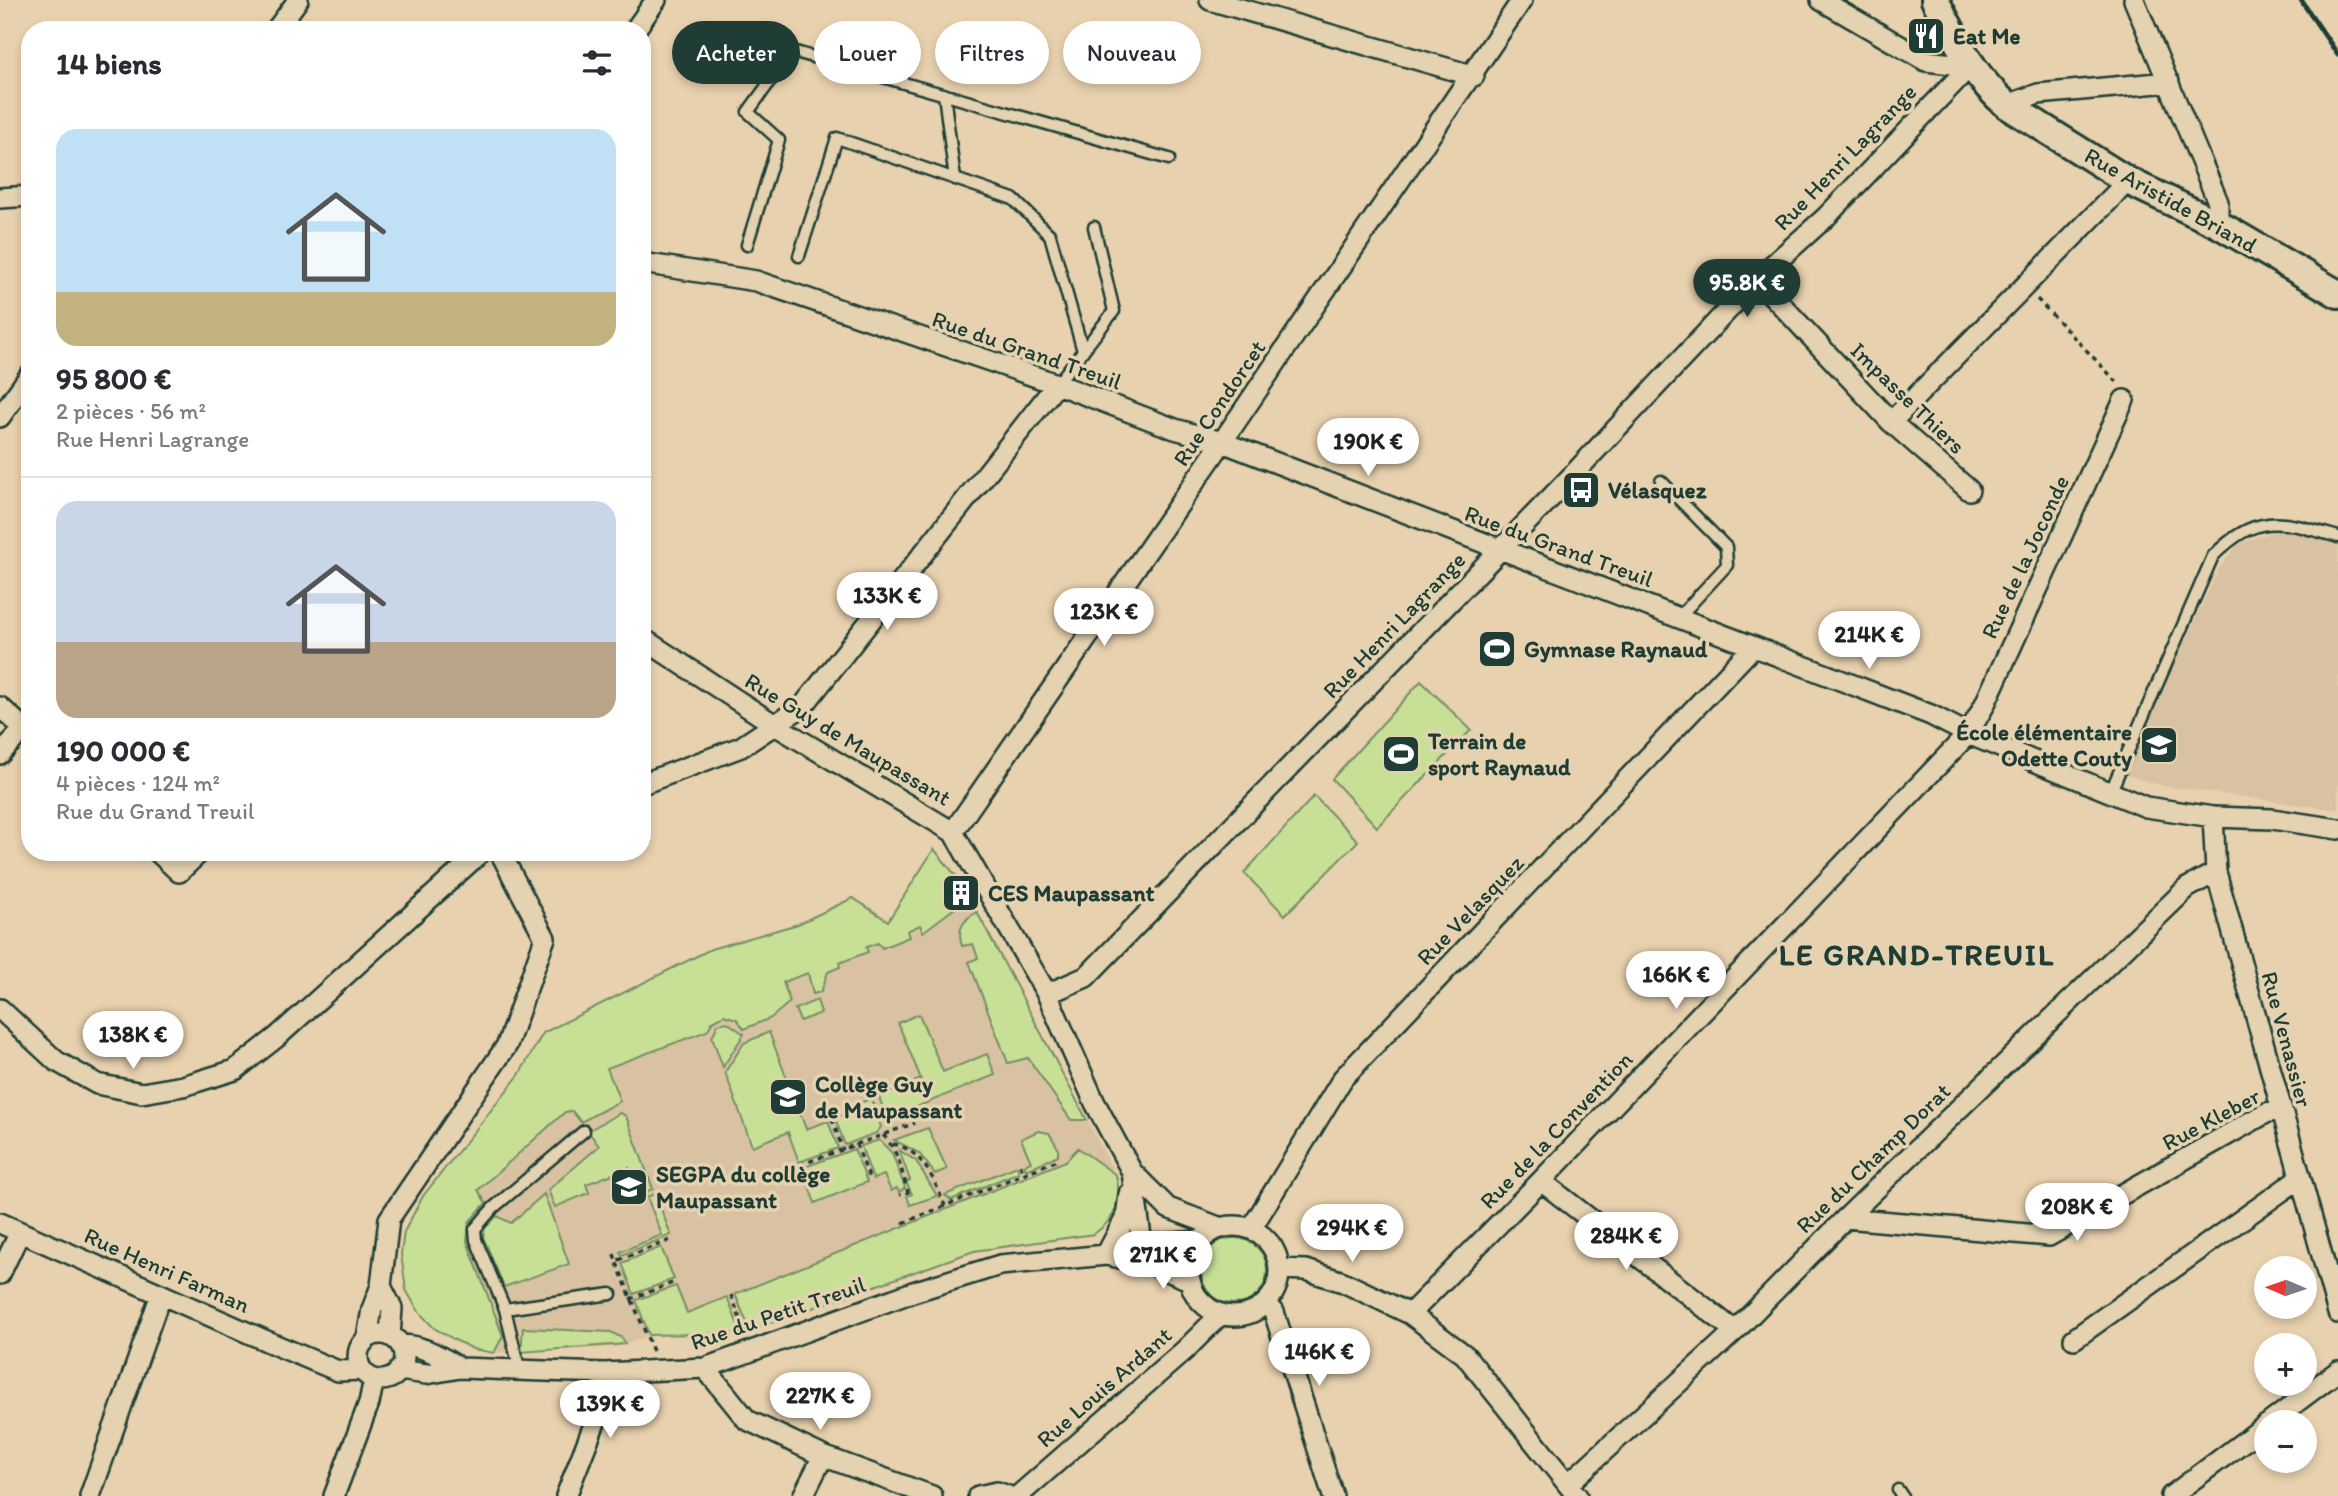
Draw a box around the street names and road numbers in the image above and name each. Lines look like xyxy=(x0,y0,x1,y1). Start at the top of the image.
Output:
street label: Rue Henri Lagrange xyxy=(1768,78,1922,236)
street label: Rue Aristide Briand xyxy=(2080,141,2262,259)
street label: Rue du Grand Treuil xyxy=(929,304,1126,396)
street label: Rue Condorcet xyxy=(1167,334,1272,471)
street label: Impasse Thiers xyxy=(1845,336,1971,460)
street label: Rue de la Joconde xyxy=(1975,471,2075,643)
street label: Rue du Grand Treuil xyxy=(1461,499,1658,593)
street label: Rue Henri Lagrange xyxy=(1317,546,1471,704)
street label: Rue Guy de Maupassant xyxy=(740,666,956,812)
street label: Rue Velasquez xyxy=(1411,849,1530,971)
street label: Rue Venassier xyxy=(2255,968,2319,1110)
street label: Rue de la Convention xyxy=(1474,1045,1638,1215)
street label: Rue du Champ Dorat xyxy=(1790,1077,1956,1239)
street label: Rue Kleber xyxy=(2157,1082,2265,1156)
street label: Rue Henri Farman xyxy=(80,1221,254,1319)
street label: Rue du Petit Treuil xyxy=(687,1270,870,1356)
street label: Rue Louis Ardant xyxy=(1031,1321,1177,1453)

